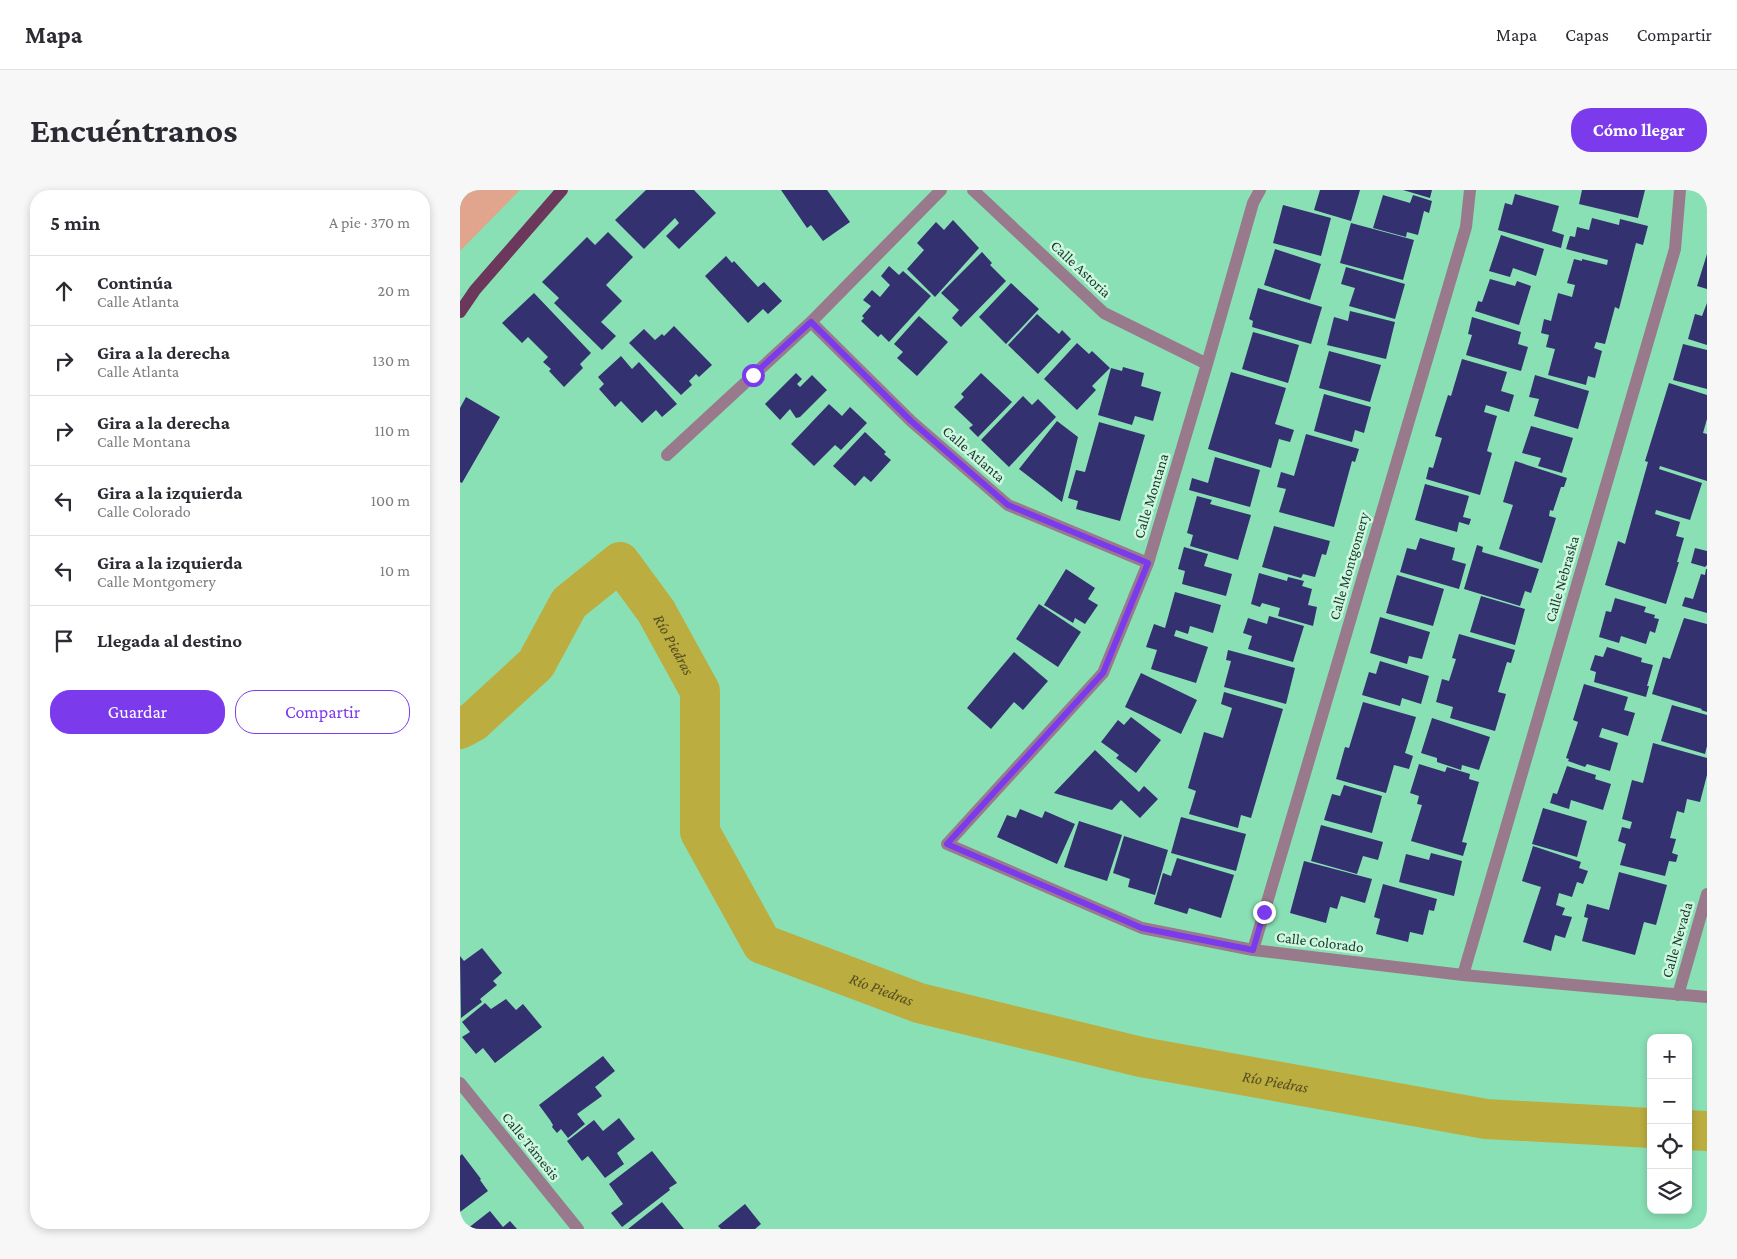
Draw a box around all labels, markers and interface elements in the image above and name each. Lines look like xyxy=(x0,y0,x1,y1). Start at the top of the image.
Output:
text: Mapa xyxy=(25,21,83,48)
text: Mapa xyxy=(1496,25,1537,45)
text: Capas xyxy=(1565,25,1609,45)
text: Compartir xyxy=(1637,25,1712,45)
button: Cómo llegar xyxy=(1571,108,1707,152)
text: Encuéntranos xyxy=(30,111,237,150)
text: 5 min xyxy=(50,211,100,235)
text: A pie · 370 m xyxy=(329,214,410,231)
street label: Calle Astoria xyxy=(1048,237,1114,301)
text: Continúa xyxy=(97,272,173,293)
icon: ahead xyxy=(50,277,78,305)
text: 20 m xyxy=(377,282,410,299)
text: Calle Atlanta xyxy=(97,293,179,310)
text: Gira a la derecha xyxy=(97,342,230,363)
icon: right xyxy=(50,347,78,375)
text: 130 m xyxy=(372,352,410,369)
text: Calle Atlanta xyxy=(97,363,179,380)
route start xyxy=(742,364,765,387)
text: Gira a la derecha xyxy=(97,412,230,433)
icon: right xyxy=(50,417,78,445)
text: 110 m xyxy=(374,422,410,439)
street label: Calle Atlanta xyxy=(940,423,1008,485)
text: Calle Montana xyxy=(97,433,191,450)
street label: Calle Montana xyxy=(1131,452,1171,540)
text: Gira a la izquierda xyxy=(97,482,243,503)
icon: left xyxy=(50,487,78,515)
text: 100 m xyxy=(371,492,410,509)
text: Calle Colorado xyxy=(97,503,191,520)
street label: Calle Montgomery xyxy=(1326,510,1373,622)
street label: Calle Nebraska xyxy=(1542,534,1582,624)
text: Gira a la izquierda xyxy=(97,552,243,573)
icon: left xyxy=(50,557,78,585)
text: 10 m xyxy=(380,562,410,579)
text: Calle Montgomery xyxy=(97,573,216,590)
water label: Río Piedras xyxy=(651,611,698,678)
icon: arrive xyxy=(50,627,78,655)
text: Llegada al destino xyxy=(97,630,242,651)
button: Guardar xyxy=(50,690,225,734)
button: Compartir xyxy=(235,690,410,734)
street label: Calle Nevada xyxy=(1659,900,1695,980)
route end xyxy=(1253,901,1276,924)
street label: Calle Colorado xyxy=(1275,929,1365,955)
water label: Río Piedras xyxy=(847,969,916,1009)
map controls xyxy=(1647,1034,1692,1214)
button: + xyxy=(1647,1034,1692,1079)
water label: Río Piedras xyxy=(1241,1067,1310,1095)
button: − xyxy=(1647,1079,1692,1124)
street label: Calle Támesis xyxy=(499,1109,563,1183)
button: locate xyxy=(1647,1124,1692,1169)
button: layers xyxy=(1647,1169,1692,1214)

